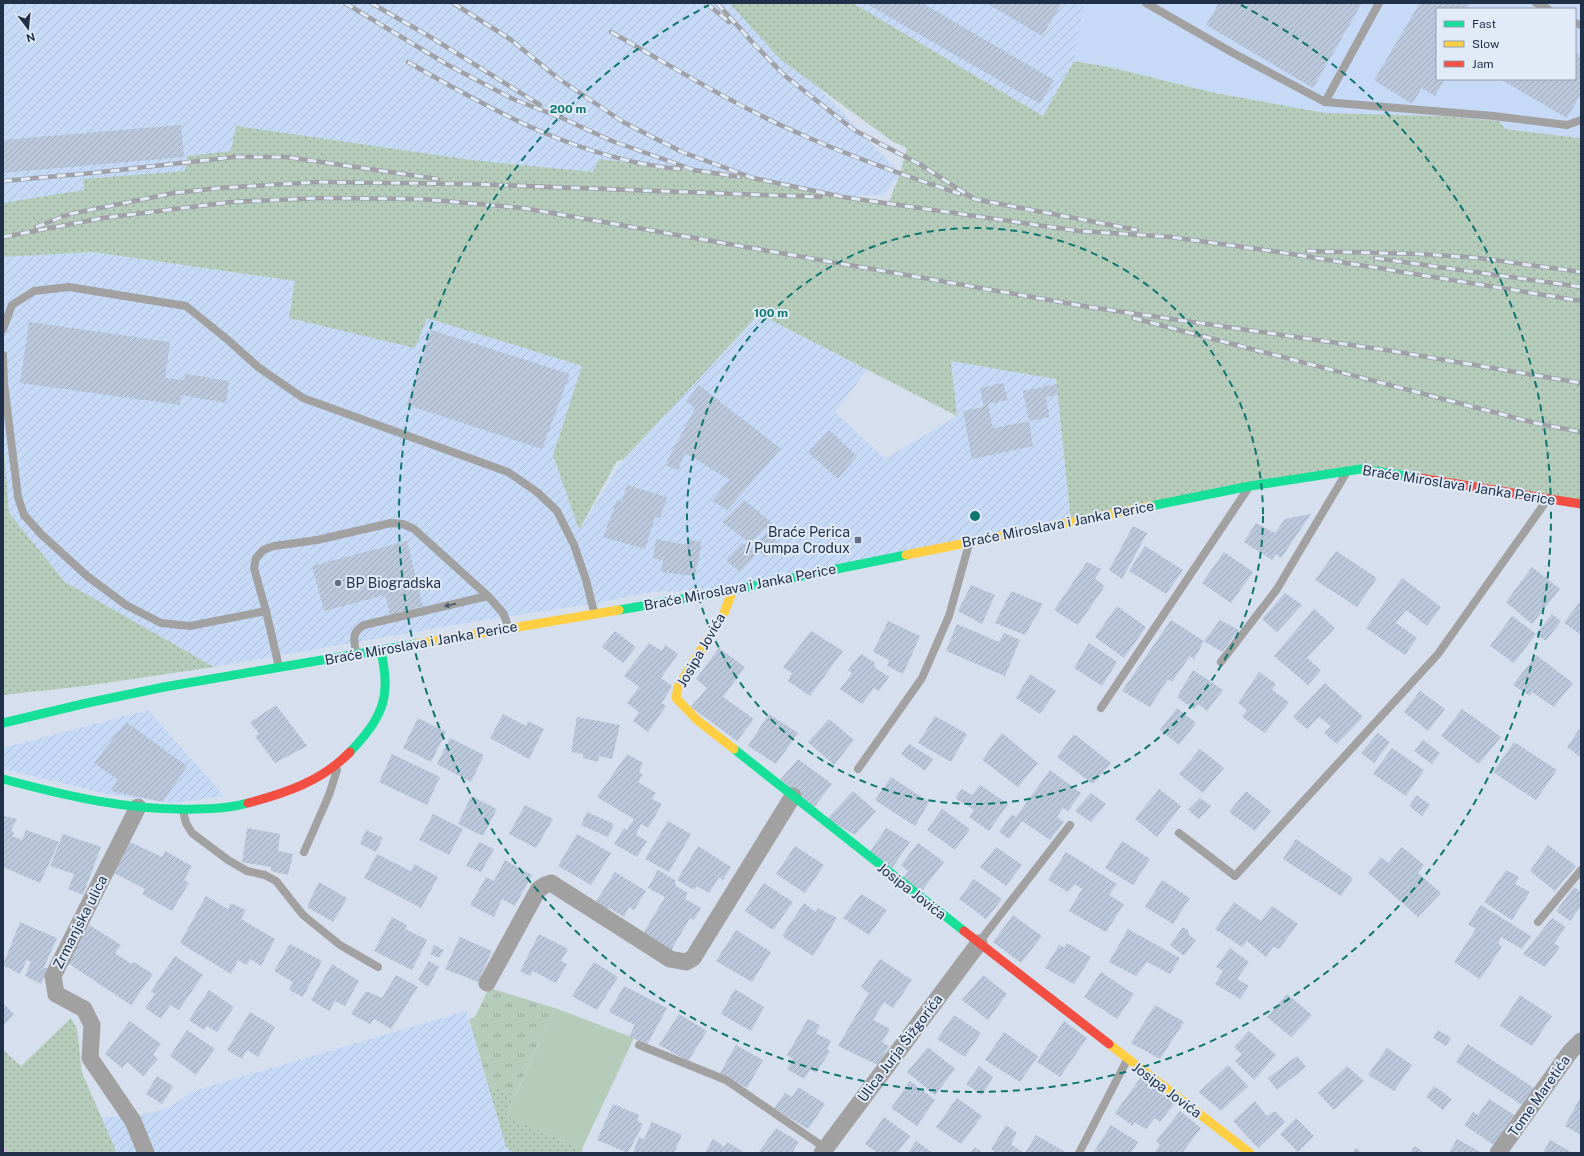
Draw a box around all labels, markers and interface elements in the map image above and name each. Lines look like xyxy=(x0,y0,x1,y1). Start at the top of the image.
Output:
north arrow xyxy=(8,8,48,48)
legend xyxy=(1436,8,1576,80)
text: Fast xyxy=(1472,17,1497,31)
text: N xyxy=(25,31,37,45)
text: Slow xyxy=(1472,37,1500,51)
text: Jam xyxy=(1472,57,1494,71)
text: 200 m xyxy=(550,102,586,116)
text: 100 m xyxy=(754,306,788,320)
street label: Braće Miroslava i Janka Perice xyxy=(1361,462,1557,508)
street label: Braće Miroslava i Janka Perice xyxy=(961,498,1155,550)
centre of rings xyxy=(968,509,982,523)
place label: Braće Perica / Pumpa Crodux xyxy=(746,524,850,556)
marker: Braće Perica / Pumpa Crodux xyxy=(853,535,863,545)
street label: Braće Miroslava i Janka Perice xyxy=(643,561,837,613)
place label: BP Biogradska xyxy=(346,575,441,591)
marker: BP Biogradska xyxy=(333,578,343,588)
one-way arrow xyxy=(443,602,456,608)
street label: Josipa Jovića xyxy=(673,610,729,690)
street label: Braće Miroslava i Janka Perice xyxy=(323,618,519,668)
street label: Josipa Jovića xyxy=(875,859,949,923)
street label: Zrmanjska ulica xyxy=(50,873,110,971)
street label: Ulica Jurja Šižgorića xyxy=(854,991,946,1105)
street label: Tome Maretića xyxy=(1505,1052,1573,1140)
street label: Josipa Jovića xyxy=(1129,1059,1205,1121)

